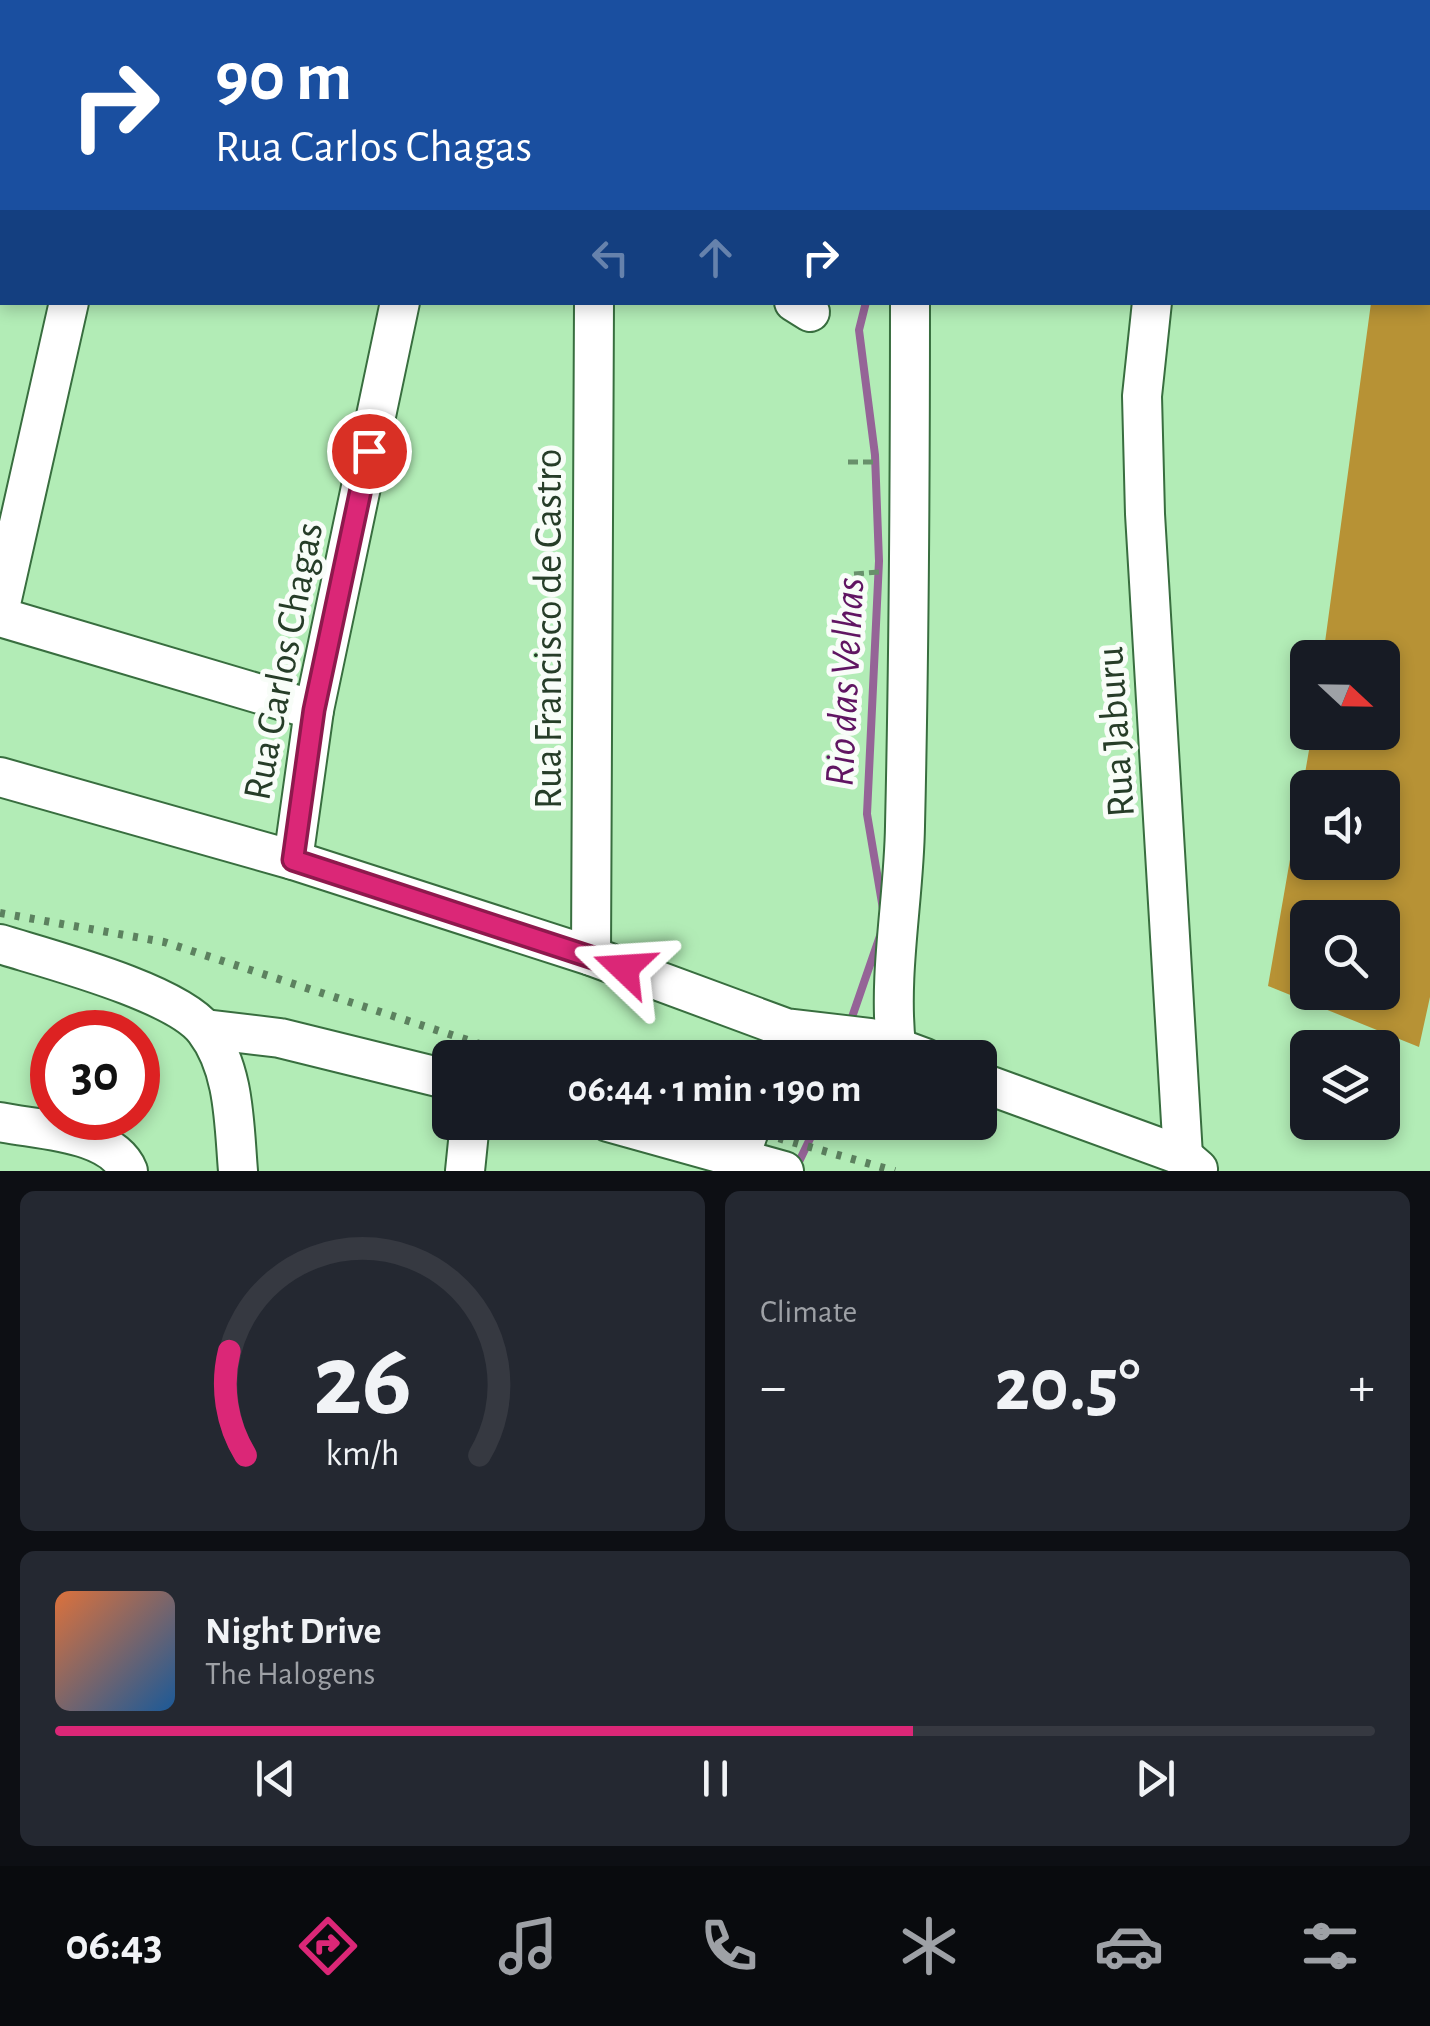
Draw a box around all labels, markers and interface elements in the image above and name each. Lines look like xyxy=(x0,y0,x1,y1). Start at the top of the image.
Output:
icon: right xyxy=(50,40,180,170)
text: 90 m xyxy=(215,43,352,113)
text: Rua Carlos Chagas xyxy=(215,125,532,170)
icon: left xyxy=(583,230,638,285)
icon: ahead xyxy=(688,230,743,285)
icon: right xyxy=(793,230,848,285)
pin xyxy=(327,409,412,494)
icon: arrive xyxy=(342,424,397,479)
street label: Rua Francisco de Castro xyxy=(529,449,569,809)
street label: Rua Carlos Chagas xyxy=(237,519,330,804)
water label: Rio das Velhas xyxy=(819,577,871,788)
north arrow xyxy=(1290,640,1400,750)
map controls xyxy=(1290,640,1400,1140)
street label: Rua Jaburu xyxy=(1090,645,1142,818)
button: sound xyxy=(1290,770,1400,880)
button: search xyxy=(1290,900,1400,1010)
position arrow xyxy=(572,916,676,1020)
speed limit sign: 30 xyxy=(30,1010,160,1140)
button: layers xyxy=(1290,1030,1400,1140)
text: 06:44 · 1 min · 190 m xyxy=(568,1071,861,1109)
text: Climate xyxy=(760,1296,857,1328)
text: 26 xyxy=(313,1330,412,1434)
text: 20.5° xyxy=(995,1349,1140,1424)
text: − xyxy=(760,1360,786,1415)
text: + xyxy=(1349,1360,1375,1415)
text: km/h xyxy=(326,1436,399,1472)
text: Night Drive xyxy=(205,1613,381,1651)
text: The Halogens xyxy=(205,1658,375,1690)
icon: previous xyxy=(248,1751,303,1806)
icon: pause xyxy=(688,1751,743,1806)
icon: next xyxy=(1128,1751,1183,1806)
icon: directions xyxy=(293,1911,363,1981)
icon: music xyxy=(493,1911,563,1981)
icon: phone xyxy=(694,1911,764,1981)
icon: climate xyxy=(894,1911,964,1981)
icon: car xyxy=(1094,1911,1164,1981)
icon: filters xyxy=(1295,1911,1365,1981)
text: 06:43 xyxy=(65,1923,163,1968)

